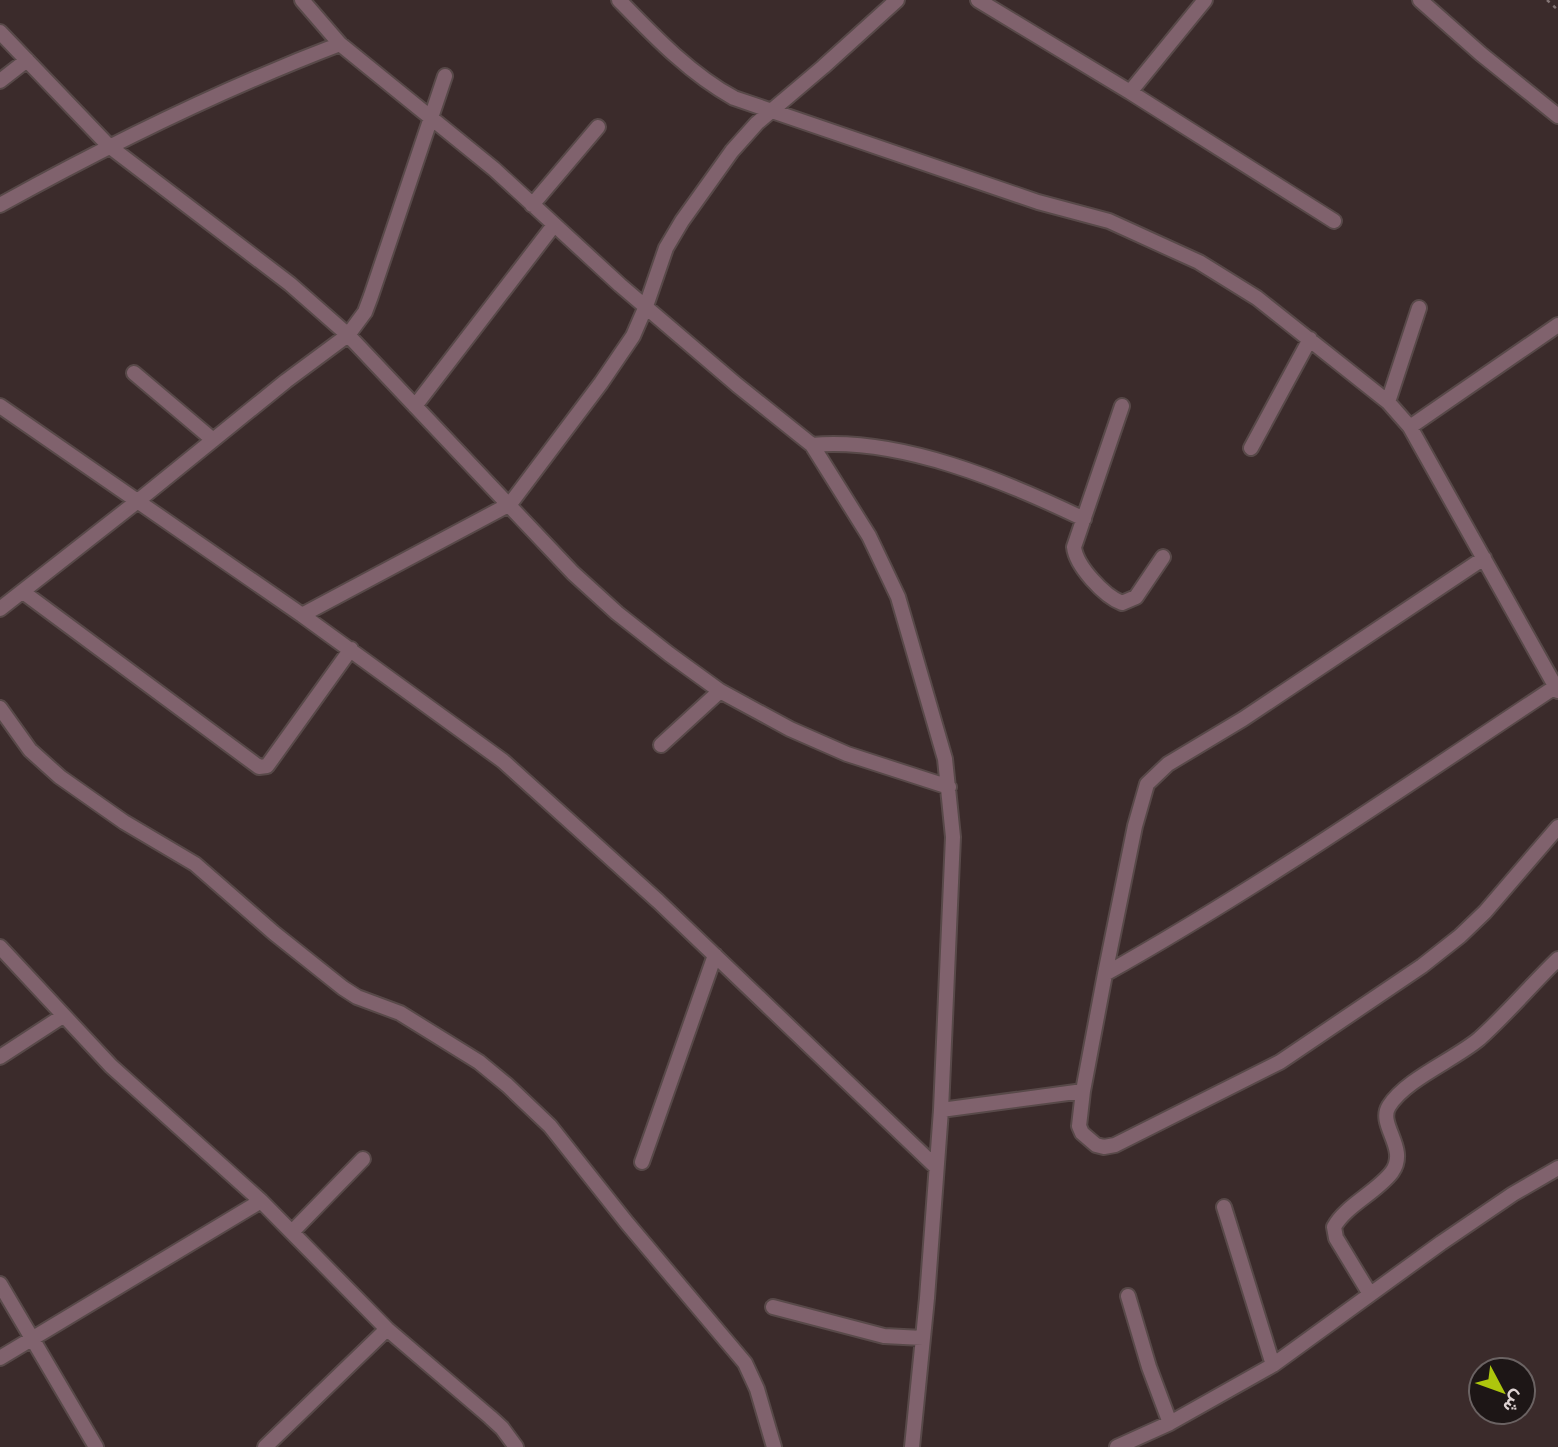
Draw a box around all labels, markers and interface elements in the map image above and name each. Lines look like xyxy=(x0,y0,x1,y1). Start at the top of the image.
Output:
north arrow xyxy=(1467,1356,1537,1426)
text: ش xyxy=(1498,1386,1531,1418)

